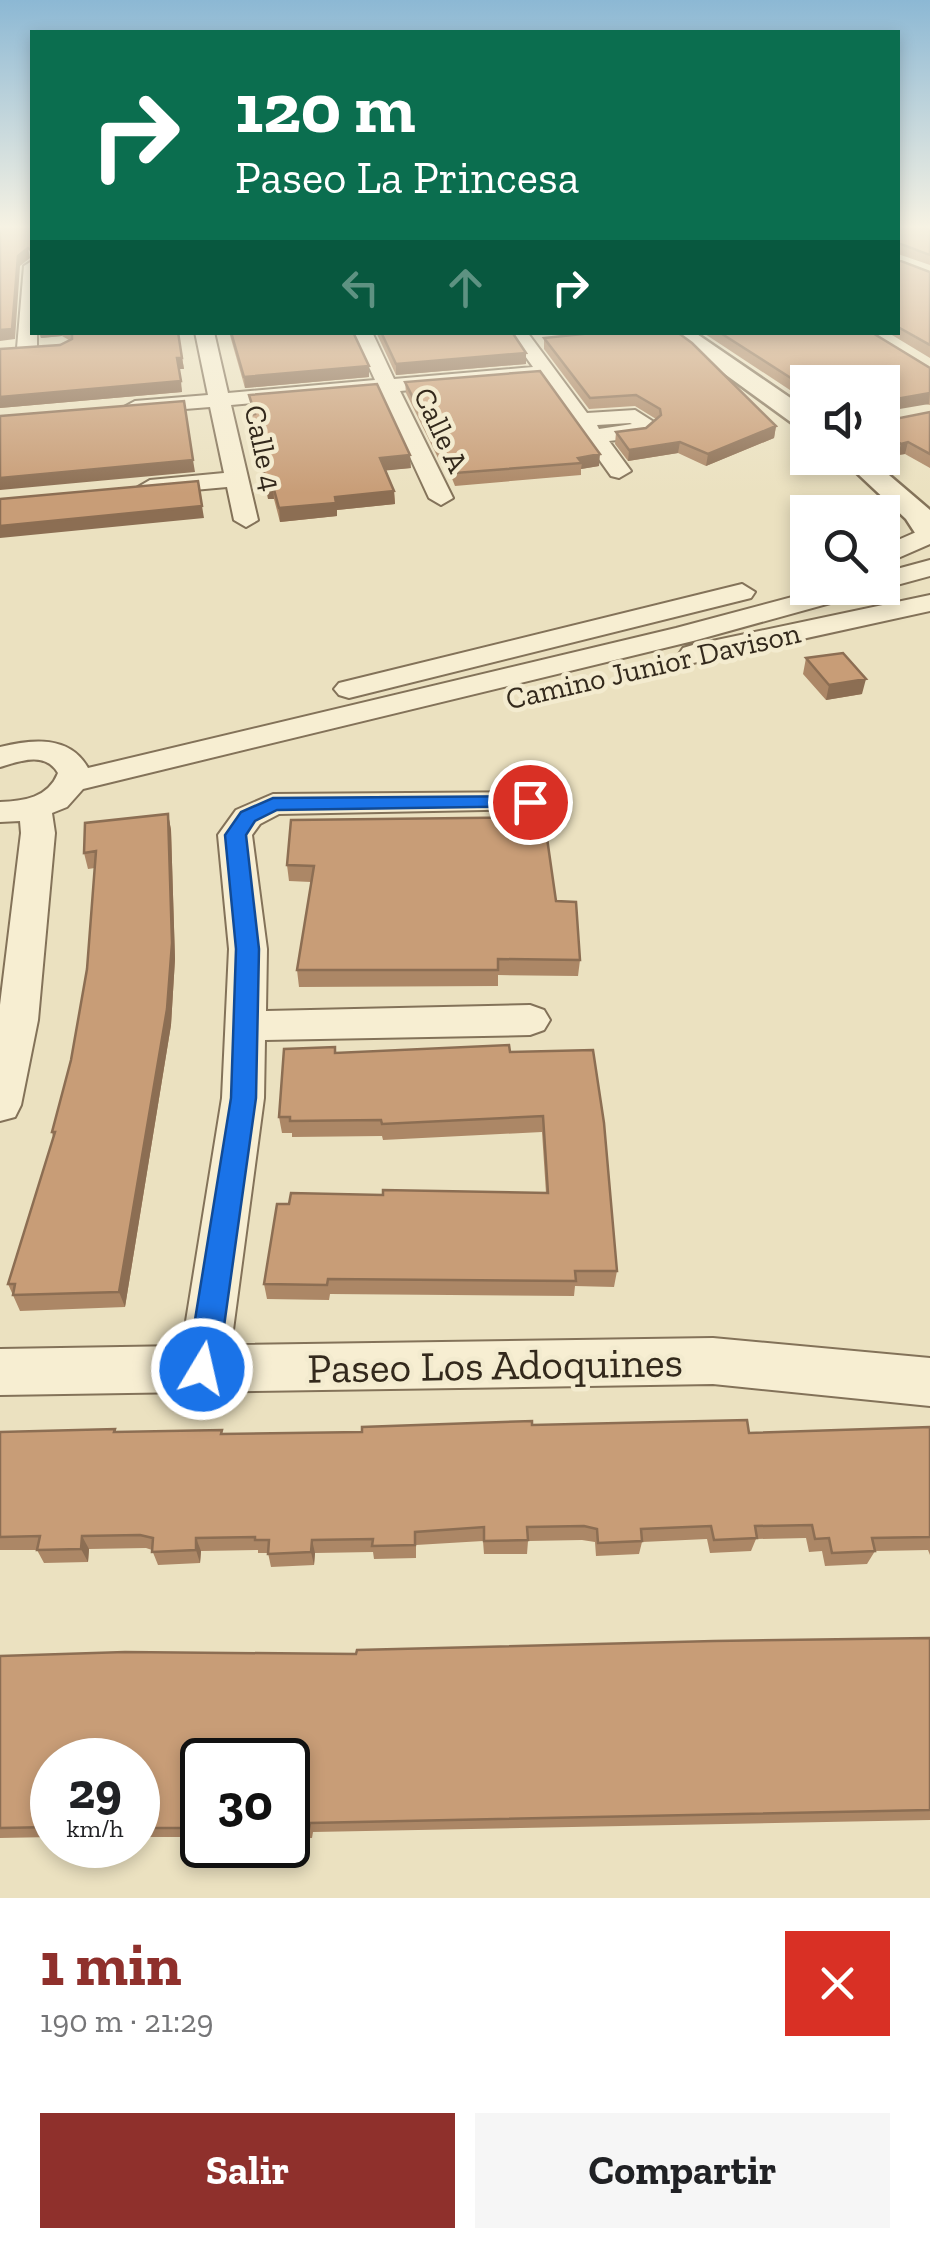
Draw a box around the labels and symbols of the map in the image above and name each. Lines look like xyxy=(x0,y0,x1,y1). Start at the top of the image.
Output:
street label: Calle A xyxy=(406,382,476,479)
street label: Calle 4 xyxy=(236,402,290,494)
street label: Camino Junior Davison xyxy=(502,615,804,717)
pin xyxy=(488,760,573,845)
position arrow xyxy=(150,1317,254,1421)
street label: Paseo Los Adoquines xyxy=(307,1336,683,1394)
speed limit sign: 30 xyxy=(180,1738,310,1868)

